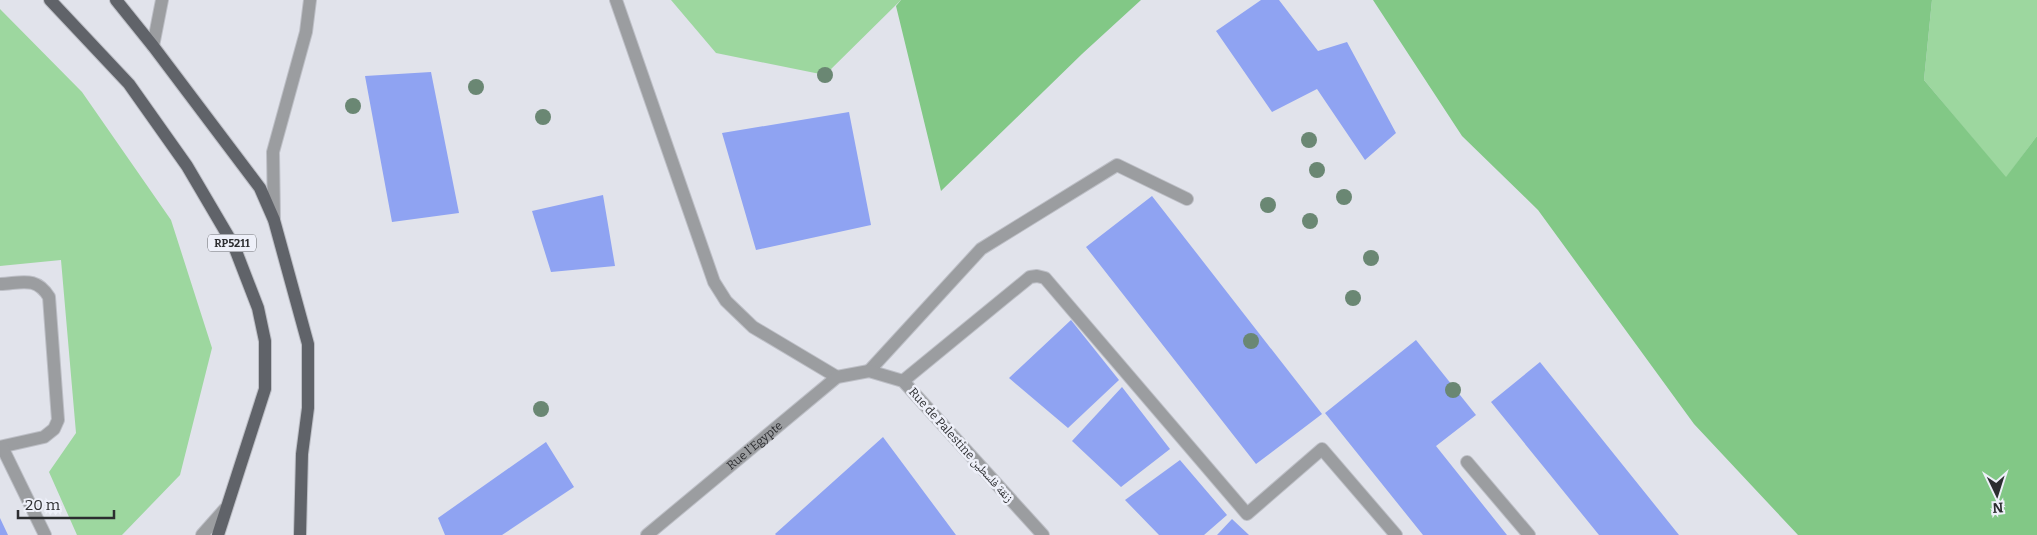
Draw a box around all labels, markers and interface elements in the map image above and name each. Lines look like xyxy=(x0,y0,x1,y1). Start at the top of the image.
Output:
road number: RP5211 xyxy=(208,234,256,252)
street label: Rue de Palestine زنقة فلسطين xyxy=(906,385,1016,505)
street label: Rue l'Egypte xyxy=(724,418,785,473)
north arrow xyxy=(1972,470,2022,520)
scale bar xyxy=(18,488,114,520)
text: 20 m xyxy=(25,496,61,514)
text: N xyxy=(1992,499,2004,516)

